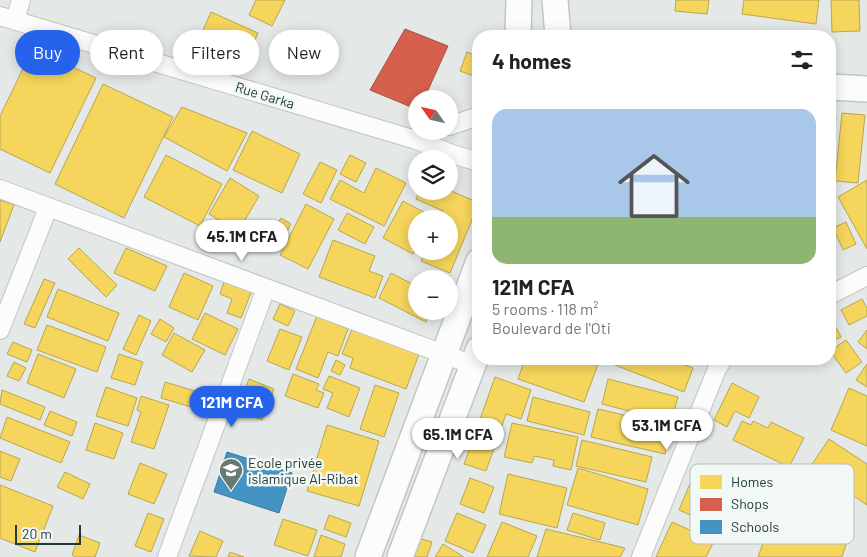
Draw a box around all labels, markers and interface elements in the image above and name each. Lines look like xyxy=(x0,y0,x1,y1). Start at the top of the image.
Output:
chip: Buy xyxy=(15,30,80,75)
chip: Rent xyxy=(90,30,163,75)
chip: Filters xyxy=(173,30,259,75)
chip: New xyxy=(269,30,339,75)
icon: filters xyxy=(788,46,816,74)
text: 4 homes xyxy=(492,48,571,73)
street label: Rue Garka xyxy=(233,78,297,112)
north arrow xyxy=(408,90,458,140)
map controls xyxy=(408,90,458,320)
icon: home xyxy=(609,141,699,231)
button: layers xyxy=(408,150,458,200)
button: + xyxy=(408,210,458,260)
pin: 45.1M CFA xyxy=(185,220,299,262)
text: 45.1M CFA xyxy=(206,226,278,245)
button: − xyxy=(408,270,458,320)
text: 121M CFA xyxy=(492,274,575,299)
text: 5 rooms · 118 m² xyxy=(492,299,599,318)
text: Boulevard de l'Oti xyxy=(492,318,611,337)
pin: 121M CFA xyxy=(180,386,284,428)
text: 121M CFA xyxy=(200,392,264,411)
pin: 53.1M CFA xyxy=(610,408,724,451)
text: 53.1M CFA xyxy=(632,415,702,434)
pin: 65.1M CFA xyxy=(401,418,515,460)
text: 65.1M CFA xyxy=(423,424,493,443)
place label: Ecole privée islamique Al-Ribat xyxy=(248,454,359,487)
school or university icon: Ecole privée islamique Al-Ribat xyxy=(218,457,244,491)
legend xyxy=(690,464,854,544)
text: Homes xyxy=(731,473,774,490)
text: Shops xyxy=(731,495,769,512)
text: Schools xyxy=(731,518,779,535)
scale bar xyxy=(15,522,81,545)
text: 20 m xyxy=(22,525,52,542)

